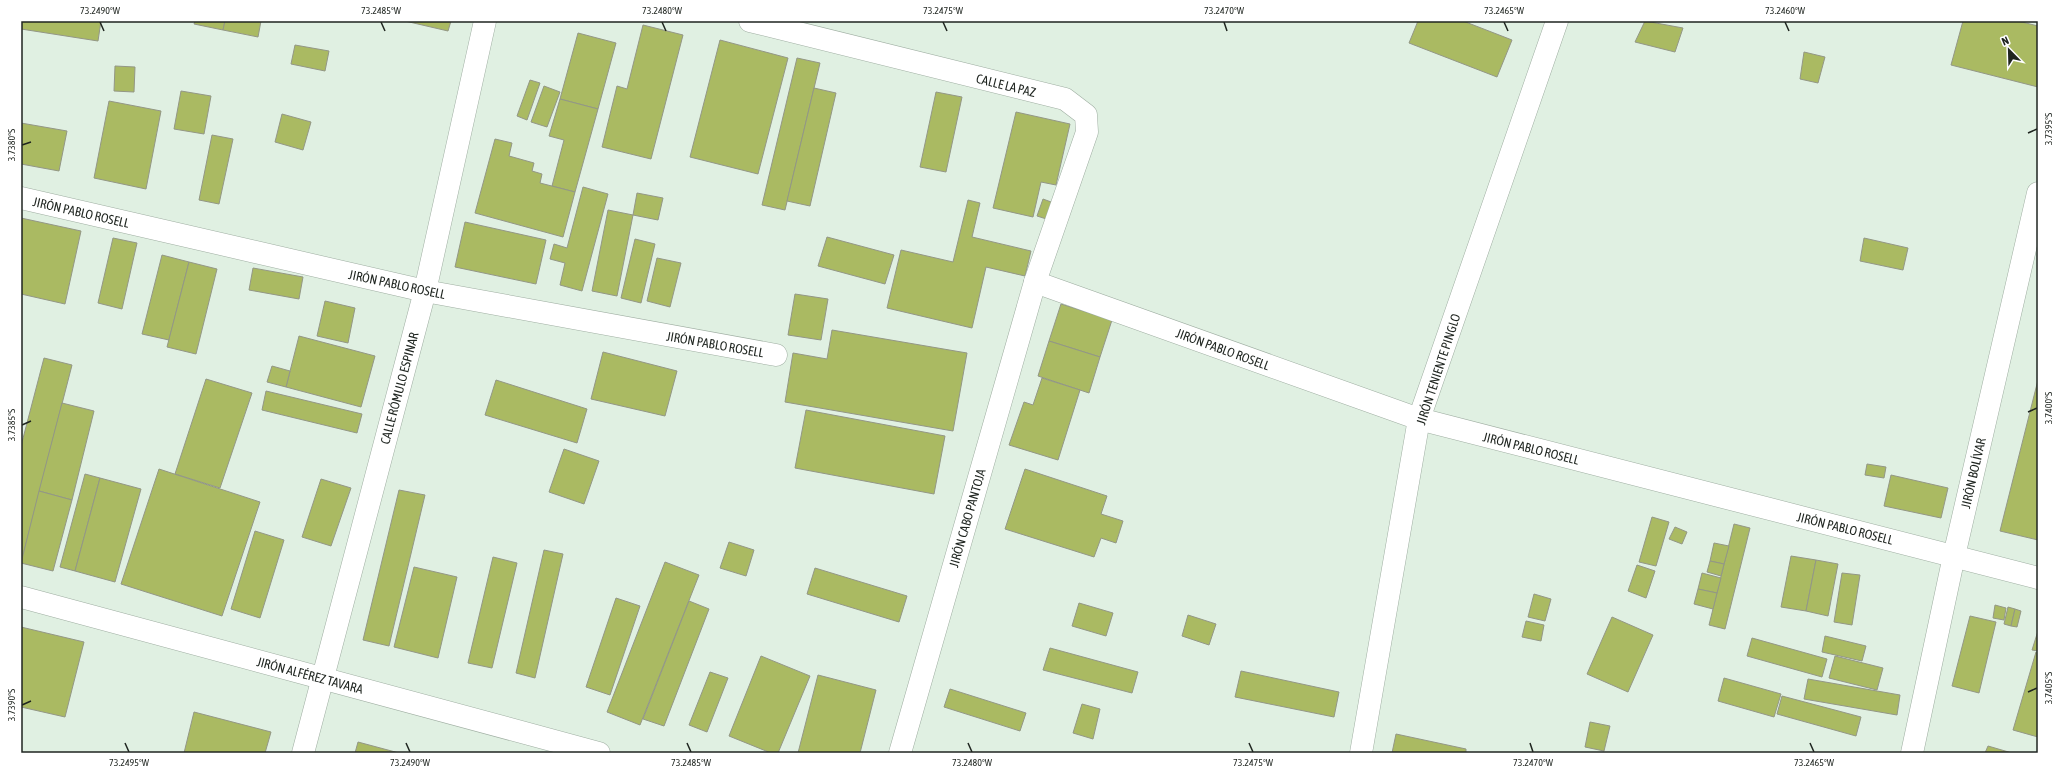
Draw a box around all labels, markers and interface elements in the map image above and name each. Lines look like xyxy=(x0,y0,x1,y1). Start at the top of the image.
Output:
text: 73.2490°W xyxy=(80,5,121,16)
text: 73.2485°W xyxy=(361,5,402,16)
text: 73.2480°W xyxy=(642,5,683,16)
text: 73.2475°W xyxy=(923,5,964,16)
text: 73.2470°W xyxy=(1204,5,1245,16)
text: 73.2465°W xyxy=(1484,5,1525,16)
text: 73.2460°W xyxy=(1765,5,1806,16)
north arrow xyxy=(1989,30,2029,70)
text: N xyxy=(2000,34,2010,48)
street label: CALLE LA PAZ xyxy=(975,71,1037,100)
text: 3.7395°S xyxy=(2043,113,2054,145)
text: 3.7380°S xyxy=(6,129,17,161)
street label: JIRÓN PABLO ROSELL xyxy=(31,194,131,231)
street label: JIRÓN PABLO ROSELL xyxy=(347,267,447,302)
street label: JIRÓN TENIENTE PINGLO xyxy=(1413,311,1464,427)
street label: JIRÓN PABLO ROSELL xyxy=(1174,326,1272,373)
street label: JIRÓN PABLO ROSELL xyxy=(665,329,765,360)
street label: CALLE RÓMULO ESPINAR xyxy=(377,330,422,446)
text: 3.7400°S xyxy=(2043,392,2054,424)
text: 3.7385°S xyxy=(6,409,17,441)
street label: JIRÓN PABLO ROSELL xyxy=(1481,429,1580,468)
street label: JIRÓN BOLÍVAR xyxy=(1958,436,1989,510)
street label: JIRÓN CABO PANTOJA xyxy=(946,467,989,569)
street label: JIRÓN PABLO ROSELL xyxy=(1795,509,1894,548)
street label: JIRÓN ALFÉREZ TAVARA xyxy=(255,654,365,697)
text: 3.7405°S xyxy=(2043,672,2054,704)
text: 3.7390°S xyxy=(6,689,17,721)
text: 73.2495°W xyxy=(109,757,150,768)
text: 73.2490°W xyxy=(390,757,431,768)
text: 73.2485°W xyxy=(671,757,712,768)
text: 73.2480°W xyxy=(952,757,993,768)
text: 73.2475°W xyxy=(1233,757,1274,768)
text: 73.2470°W xyxy=(1513,757,1554,768)
text: 73.2465°W xyxy=(1794,757,1835,768)

